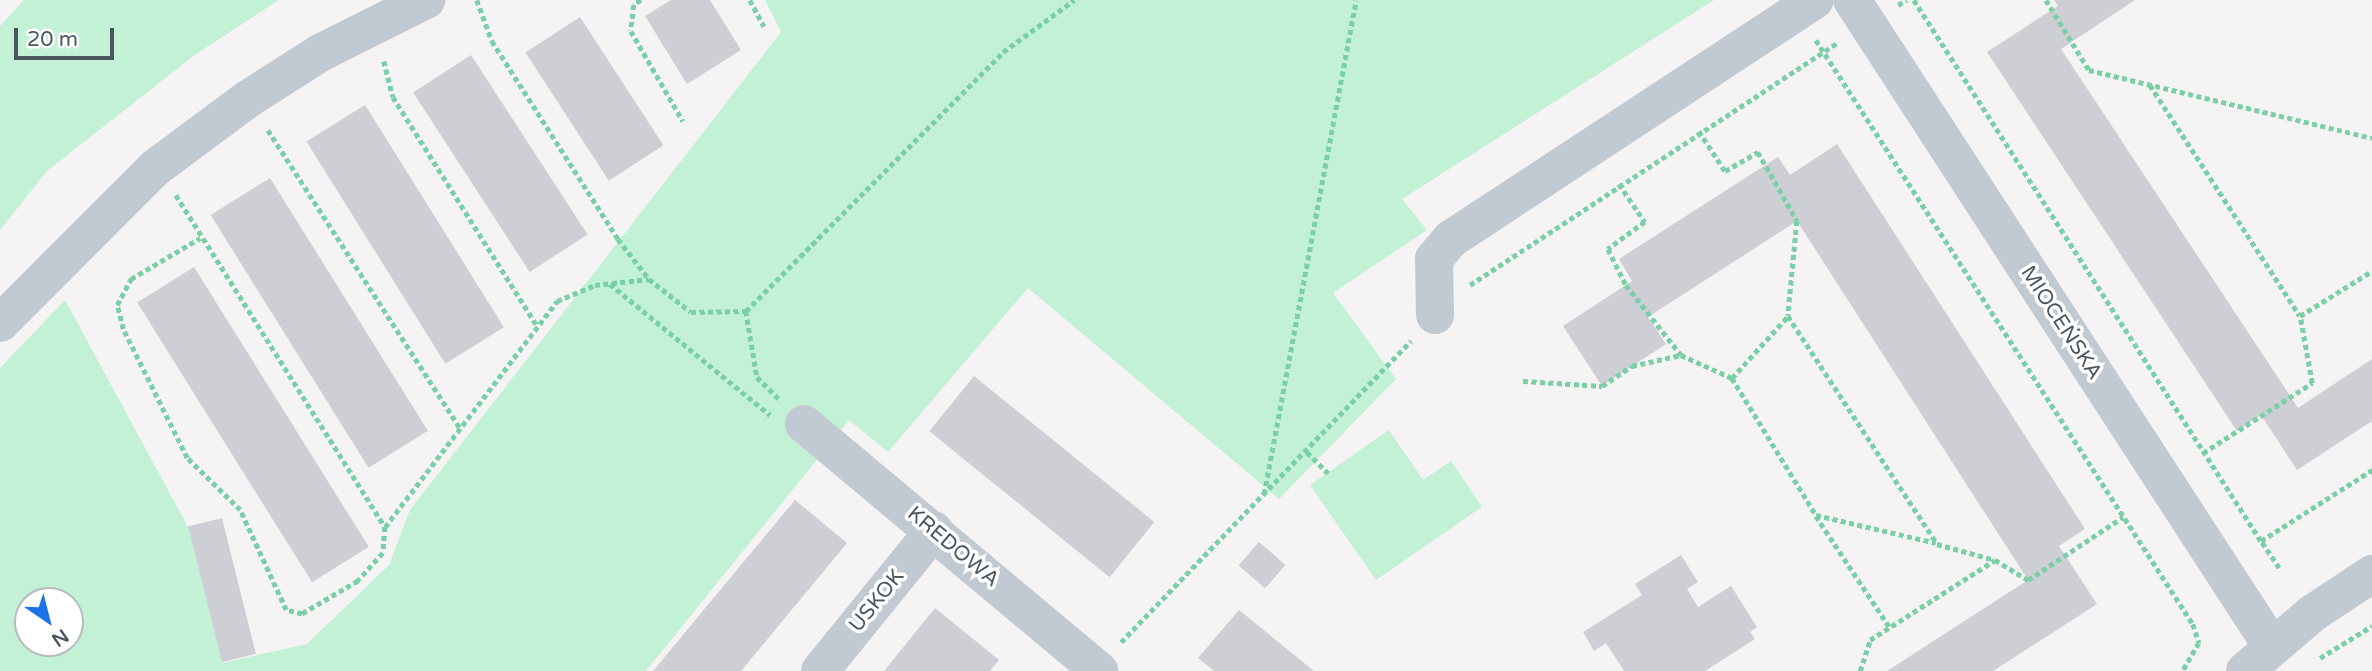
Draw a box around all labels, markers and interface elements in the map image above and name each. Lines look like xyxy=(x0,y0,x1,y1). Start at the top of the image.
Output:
scale bar xyxy=(18,14,117,58)
text: 20 m xyxy=(27,27,78,52)
street label: MIOCEŃSKA xyxy=(2015,261,2107,385)
street label: KREDOWA xyxy=(902,501,1004,593)
street label: USKOK xyxy=(844,565,910,637)
north arrow xyxy=(14,587,84,657)
text: N xyxy=(47,624,72,651)

